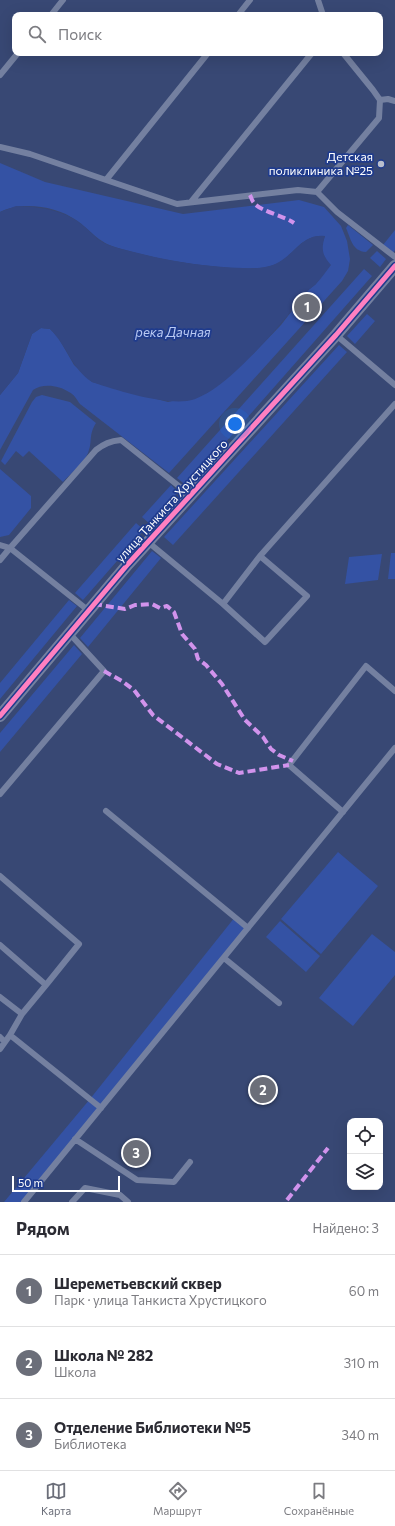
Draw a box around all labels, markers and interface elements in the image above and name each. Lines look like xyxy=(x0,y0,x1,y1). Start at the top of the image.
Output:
search box xyxy=(12,12,383,56)
icon: search xyxy=(26,23,48,45)
text: Поиск xyxy=(58,25,102,43)
place label: Детская поликлиника №25 xyxy=(269,149,373,177)
marker: Детская поликлиника №25 xyxy=(376,159,386,169)
pin: 1 xyxy=(294,292,320,322)
water label: река Дачная xyxy=(134,324,211,340)
your location xyxy=(225,414,245,434)
street label: улица Танкиста Хрустицкого xyxy=(112,436,230,565)
pin: 2 xyxy=(250,1075,276,1105)
map controls xyxy=(347,1118,383,1190)
button: locate xyxy=(347,1118,383,1154)
pin: 3 xyxy=(123,1138,149,1168)
button: layers xyxy=(347,1154,383,1190)
scale bar xyxy=(12,1174,120,1193)
text: 50 m xyxy=(18,1176,43,1189)
text: Рядом xyxy=(16,1218,70,1239)
text: Найдено: 3 xyxy=(312,1220,379,1236)
text: Шереметьевский сквер xyxy=(54,1274,222,1292)
text: 1 xyxy=(26,1283,32,1299)
text: 60 m xyxy=(349,1283,379,1299)
text: Парк · улица Танкиста Хрустицкого xyxy=(54,1292,267,1308)
text: Школа № 282 xyxy=(54,1346,153,1364)
text: 2 xyxy=(25,1355,33,1371)
text: 310 m xyxy=(344,1355,379,1371)
text: Школа xyxy=(54,1364,96,1380)
text: Отделение Библиотеки №5 xyxy=(54,1418,251,1436)
text: 3 xyxy=(25,1427,33,1443)
text: 340 m xyxy=(341,1427,379,1443)
text: Библиотека xyxy=(54,1436,127,1452)
tab: Карта xyxy=(41,1480,71,1517)
tab: Маршрут xyxy=(153,1480,202,1517)
tab: Сохранённые xyxy=(284,1480,354,1517)

